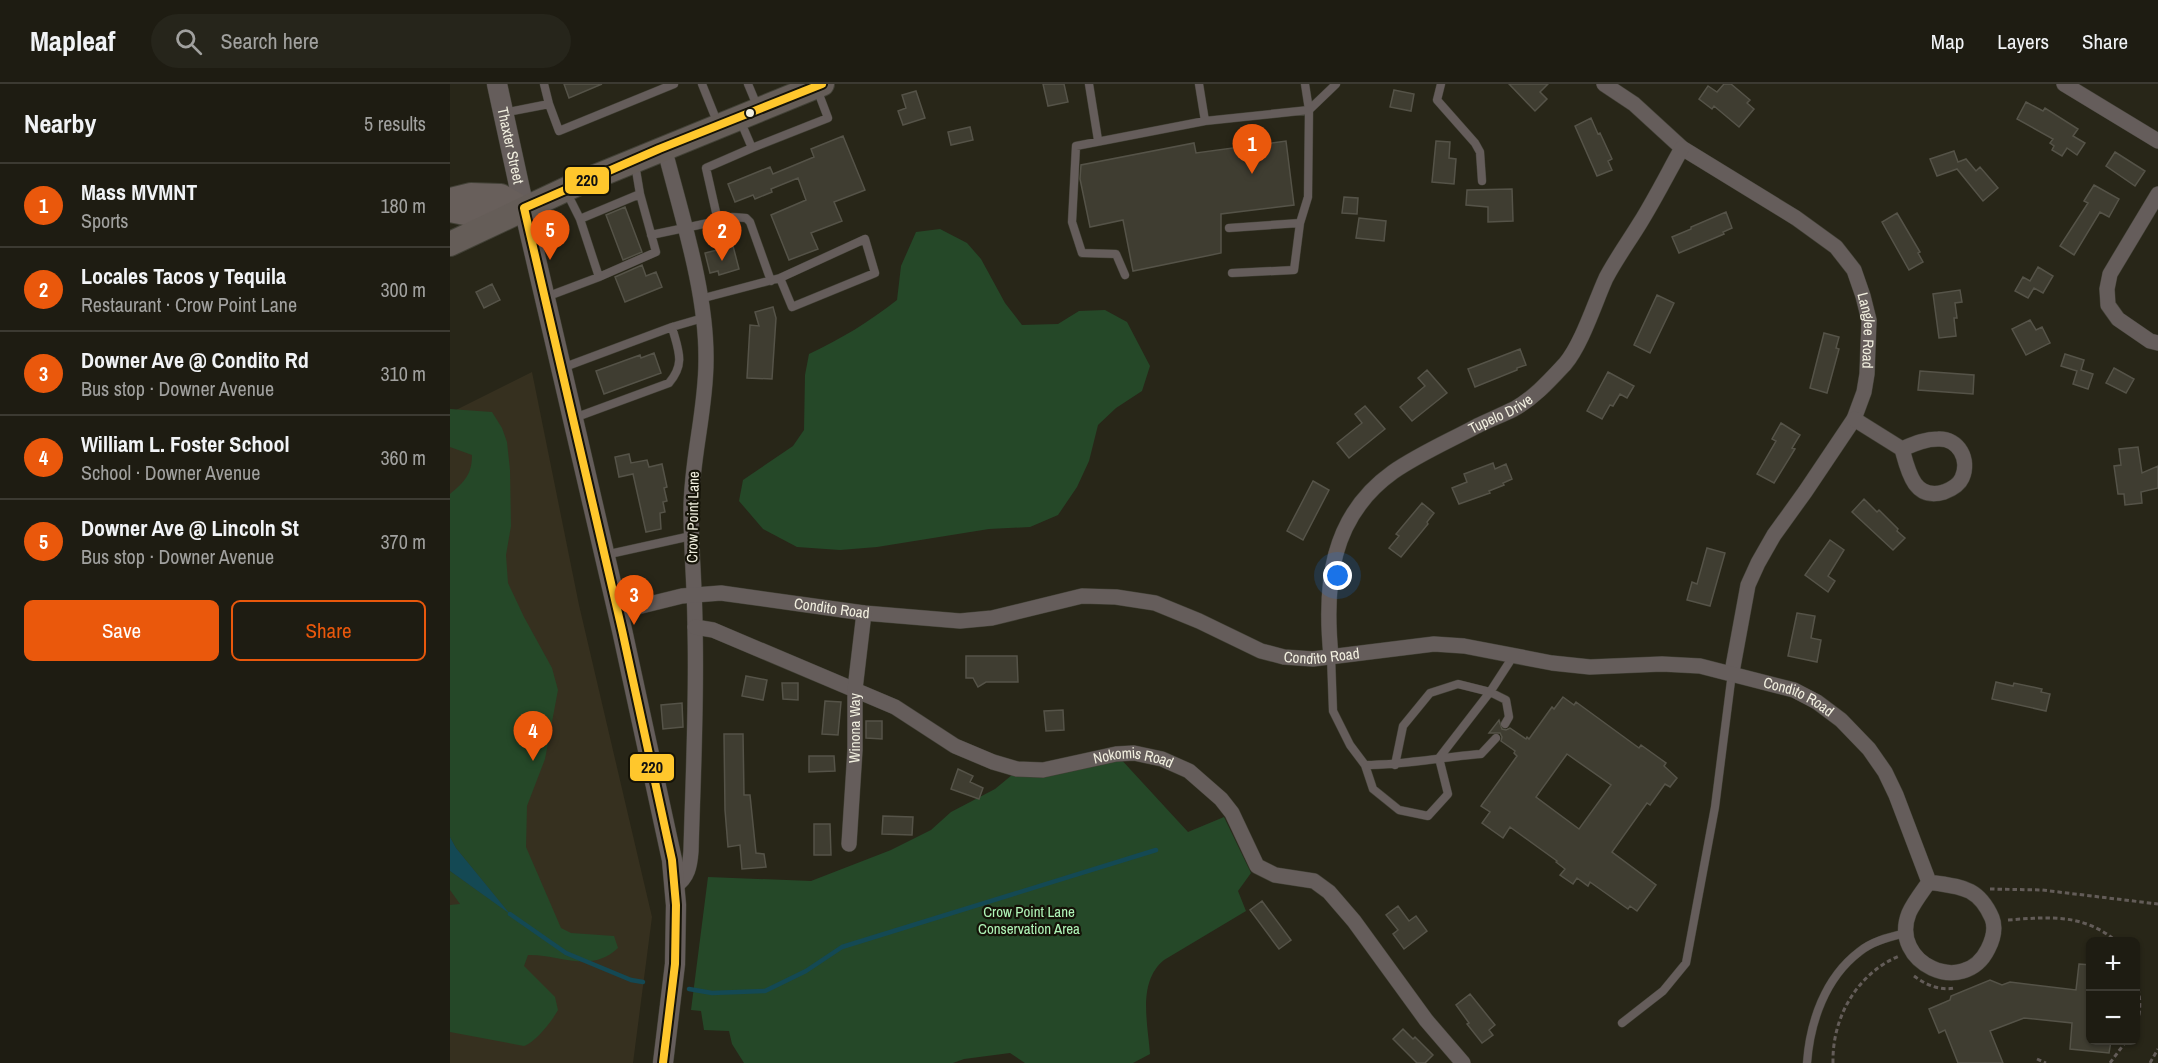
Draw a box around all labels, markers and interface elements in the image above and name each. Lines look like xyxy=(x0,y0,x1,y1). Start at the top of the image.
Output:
search box xyxy=(151,14,571,68)
text: Mapleaf xyxy=(30,22,115,60)
icon: search xyxy=(172,25,205,58)
text: Search here xyxy=(220,26,319,56)
text: Map xyxy=(1931,27,1964,56)
text: Layers xyxy=(1997,27,2049,56)
text: Share xyxy=(2082,27,2128,56)
street label: Thaxter Street xyxy=(492,105,530,186)
text: Nearby xyxy=(24,106,96,141)
unlabelled marker xyxy=(744,107,756,119)
text: 5 results xyxy=(364,110,426,137)
pin: 1 xyxy=(1232,124,1272,174)
line badge: 220 xyxy=(564,166,610,195)
text: 220 xyxy=(576,169,598,191)
text: Mass MVMNT xyxy=(81,177,197,207)
text: 1 xyxy=(39,192,48,219)
text: 180 m xyxy=(380,192,426,219)
text: Sports xyxy=(81,207,128,234)
pin: 5 xyxy=(530,210,570,260)
pin: 2 xyxy=(702,212,742,261)
text: Locales Tacos y Tequila xyxy=(81,261,286,291)
text: 2 xyxy=(39,276,48,303)
text: 300 m xyxy=(380,276,426,303)
street label: Langlee Road xyxy=(1852,290,1880,369)
text: Restaurant · Crow Point Lane xyxy=(81,291,297,318)
text: Downer Ave @ Condito Rd xyxy=(81,345,309,375)
text: 3 xyxy=(39,360,48,387)
text: 310 m xyxy=(380,360,426,387)
text: Bus stop · Downer Avenue xyxy=(81,375,274,402)
street label: Tupelo Drive xyxy=(1465,389,1537,439)
text: William L. Foster School xyxy=(81,429,290,459)
text: 4 xyxy=(39,444,48,471)
text: 360 m xyxy=(380,444,426,471)
text: School · Downer Avenue xyxy=(81,459,260,486)
street label: Crow Point Lane xyxy=(681,471,704,563)
text: Downer Ave @ Lincoln St xyxy=(81,513,299,543)
text: 5 xyxy=(39,528,48,555)
text: 370 m xyxy=(380,528,426,555)
text: Bus stop · Downer Avenue xyxy=(81,543,274,570)
your location xyxy=(1323,561,1352,590)
pin: 3 xyxy=(614,576,654,625)
street label: Condito Road xyxy=(793,592,870,623)
button: Save xyxy=(24,600,219,661)
button: Share xyxy=(231,600,426,661)
street label: Condito Road xyxy=(1283,642,1361,669)
street label: Condito Road xyxy=(1761,672,1839,721)
street label: Winona Way xyxy=(843,692,865,764)
pin: 4 xyxy=(514,712,553,761)
street label: Nokomis Road xyxy=(1091,742,1177,773)
line badge: 220 xyxy=(629,753,675,782)
text: 220 xyxy=(641,756,663,778)
park label: Crow Point Lane Conservation Area xyxy=(978,901,1080,939)
map controls xyxy=(2086,937,2140,1045)
button: + xyxy=(2086,937,2140,991)
button: − xyxy=(2086,991,2140,1045)

